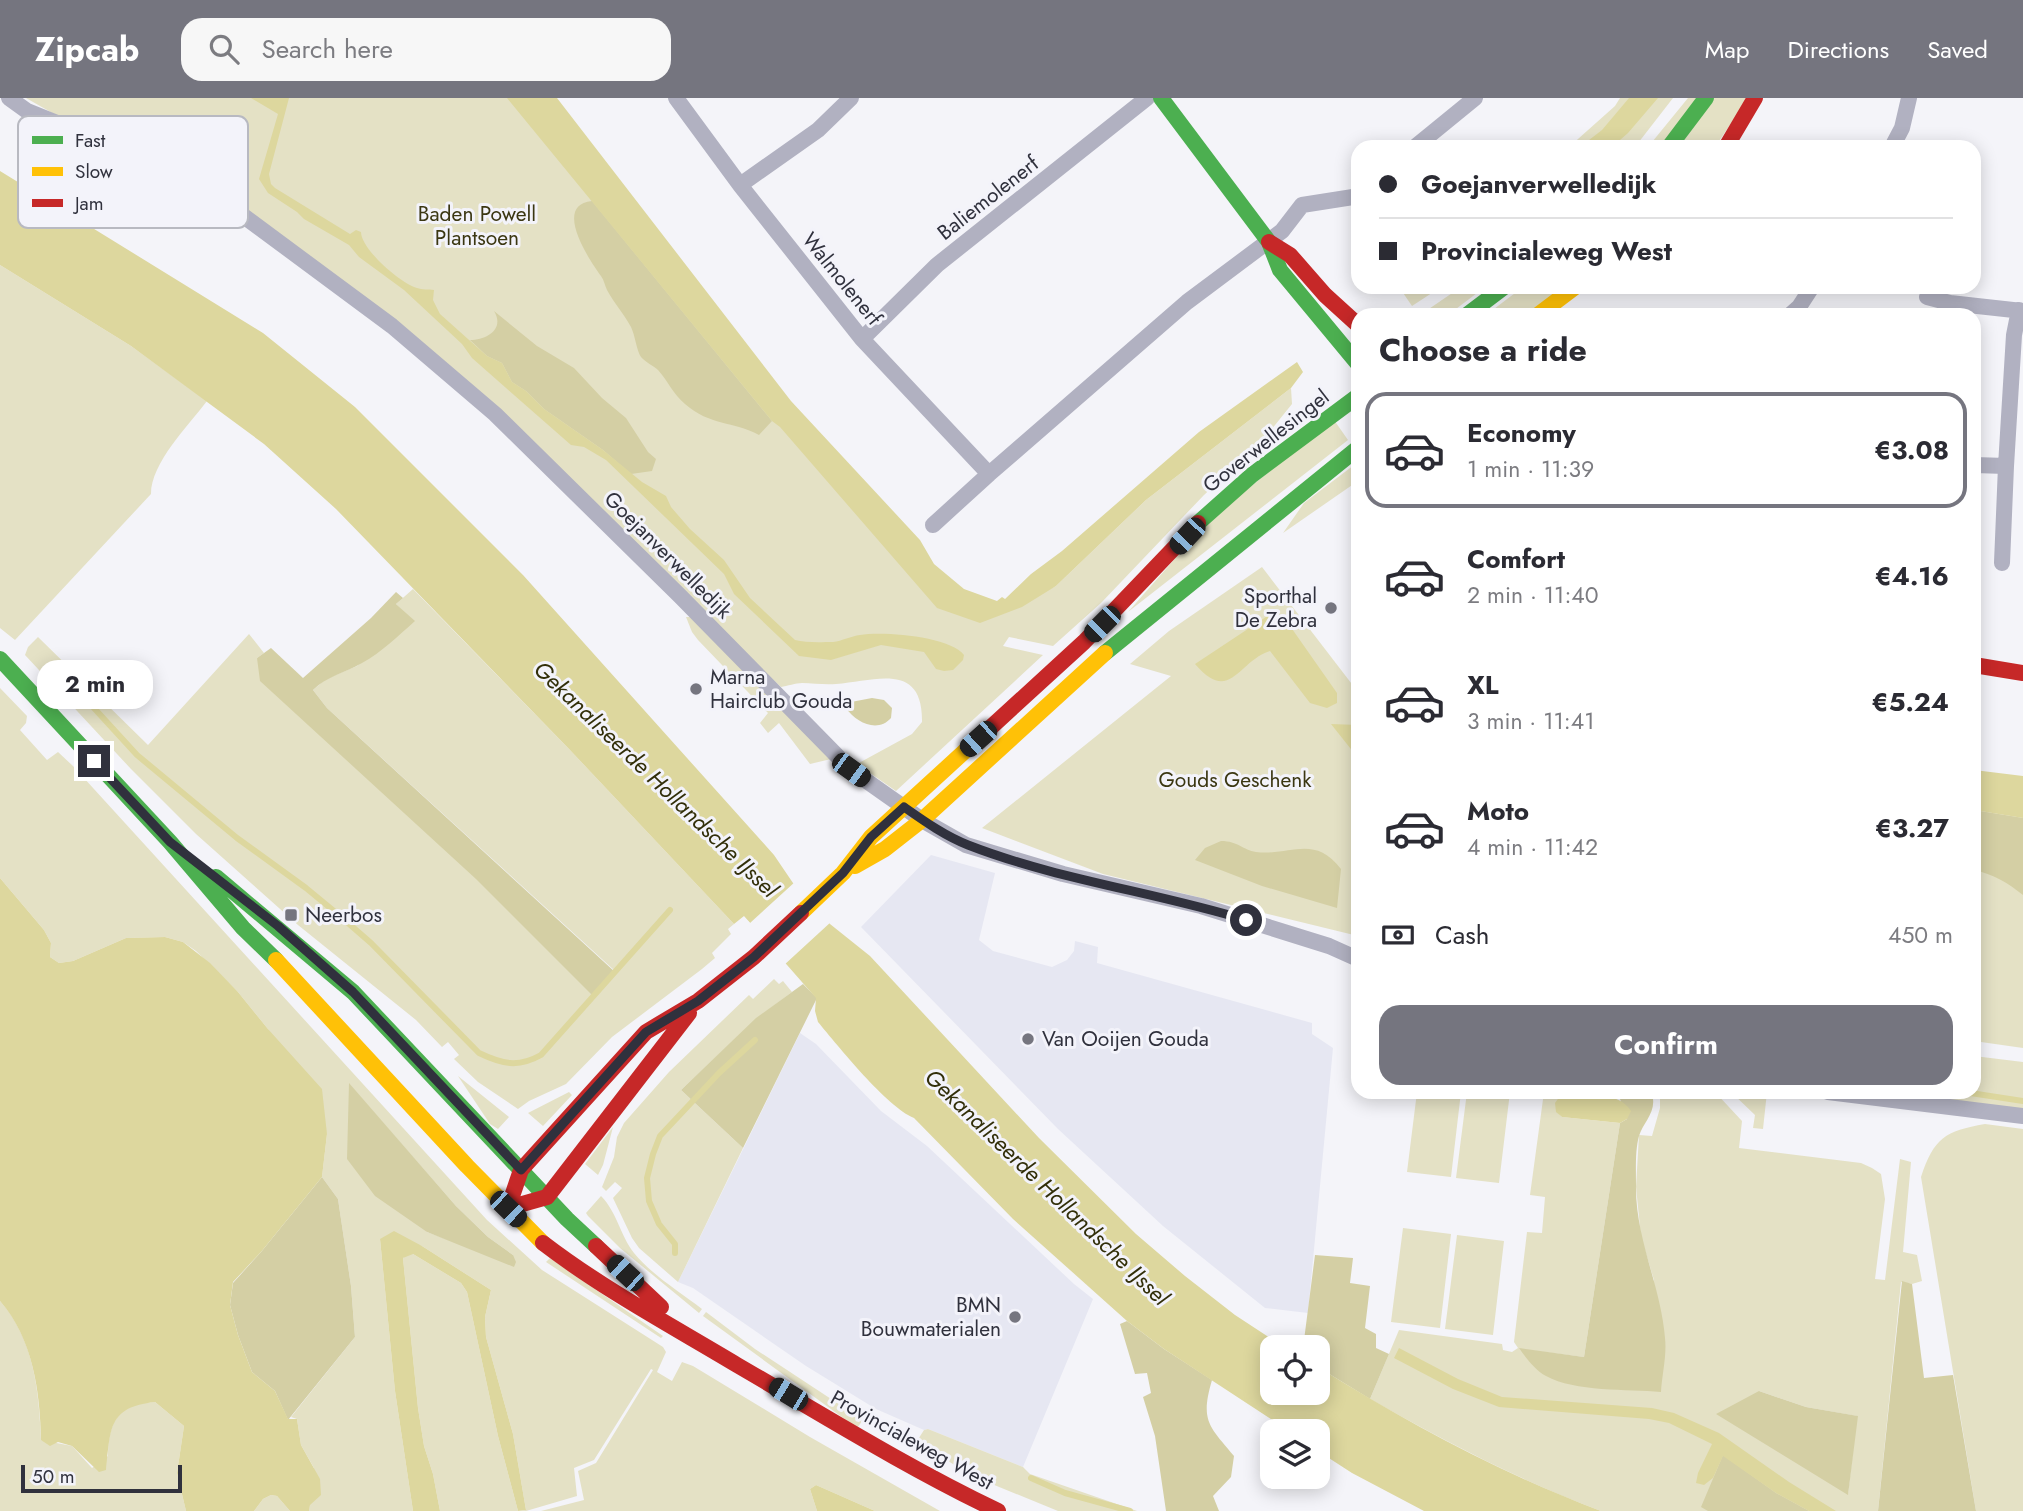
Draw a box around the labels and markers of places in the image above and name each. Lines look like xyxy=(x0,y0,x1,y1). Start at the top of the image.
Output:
place label: Sporthal De Zebra xyxy=(1235,581,1317,635)
marker: Sporthal De Zebra xyxy=(1323,600,1339,616)
place label: Marna Hairclub Gouda xyxy=(710,662,852,716)
marker: Marna Hairclub Gouda xyxy=(688,681,704,697)
place label: Neerbos xyxy=(305,900,382,930)
marker: Neerbos xyxy=(283,907,299,923)
place label: Van Ooijen Gouda xyxy=(1042,1024,1209,1054)
marker: Van Ooijen Gouda xyxy=(1020,1031,1036,1047)
place label: BMN Bouwmaterialen xyxy=(861,1290,1001,1344)
marker: BMN Bouwmaterialen xyxy=(1007,1309,1023,1325)

